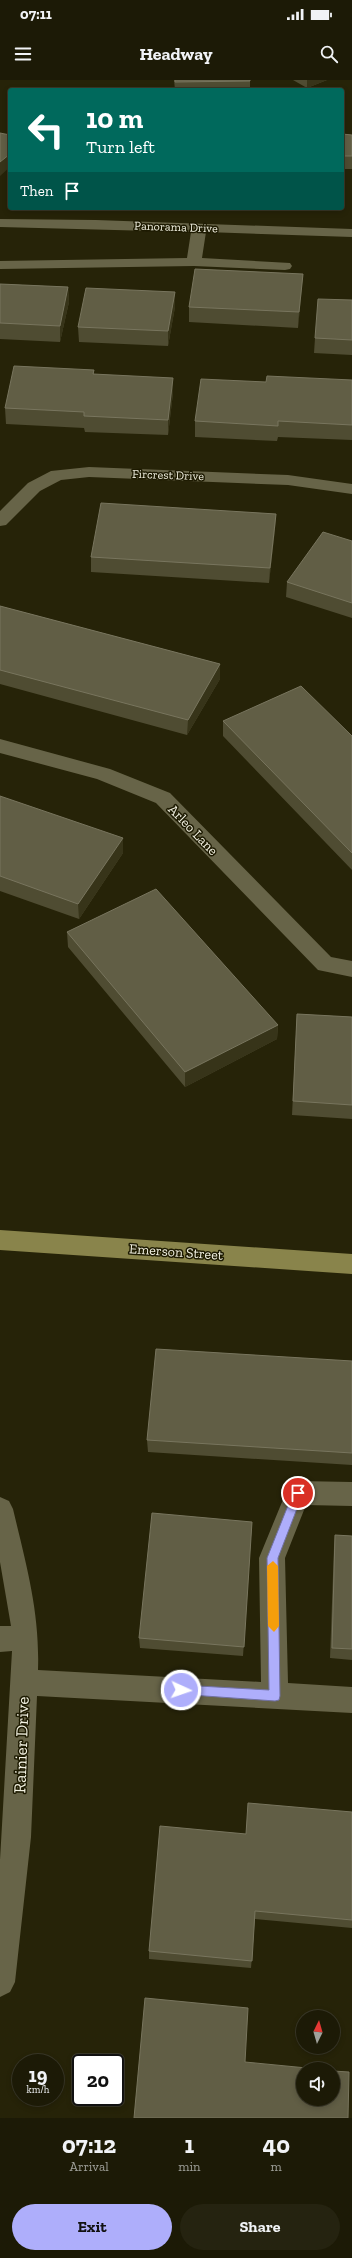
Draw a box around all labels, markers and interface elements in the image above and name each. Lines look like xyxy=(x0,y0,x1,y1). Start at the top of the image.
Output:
text: 07:11 xyxy=(20,5,52,23)
icon: menu xyxy=(12,43,34,65)
text: Headway xyxy=(139,43,213,65)
icon: search xyxy=(318,43,340,65)
text: 10 m xyxy=(86,102,143,135)
icon: left xyxy=(20,104,72,156)
text: Turn left xyxy=(86,136,155,158)
icon: arrive xyxy=(61,180,83,202)
text: Then xyxy=(20,182,53,200)
street label: Panorama Drive xyxy=(134,219,218,235)
street label: Fircrest Drive xyxy=(132,467,205,483)
street label: Arleo Lane xyxy=(164,801,222,859)
street label: Emerson Street xyxy=(128,1240,224,1264)
pin xyxy=(281,1476,315,1510)
icon: arrive xyxy=(287,1482,309,1504)
position arrow xyxy=(160,1669,202,1711)
street label: Rainier Drive xyxy=(9,1696,33,1794)
north arrow xyxy=(296,2010,340,2054)
map controls xyxy=(296,2010,340,2106)
speed limit sign: 20 xyxy=(72,2054,124,2106)
button: sound xyxy=(296,2062,340,2106)
text: 19 xyxy=(29,2063,47,2087)
text: km/h xyxy=(27,2084,49,2096)
text: 07:12 xyxy=(62,2130,116,2159)
text: 1 xyxy=(184,2130,194,2159)
text: 40 xyxy=(262,2130,290,2159)
text: Arrival xyxy=(70,2159,109,2174)
text: min xyxy=(178,2159,201,2174)
text: m xyxy=(271,2159,282,2174)
button: Exit xyxy=(12,2204,172,2250)
button: Share xyxy=(180,2204,340,2250)

